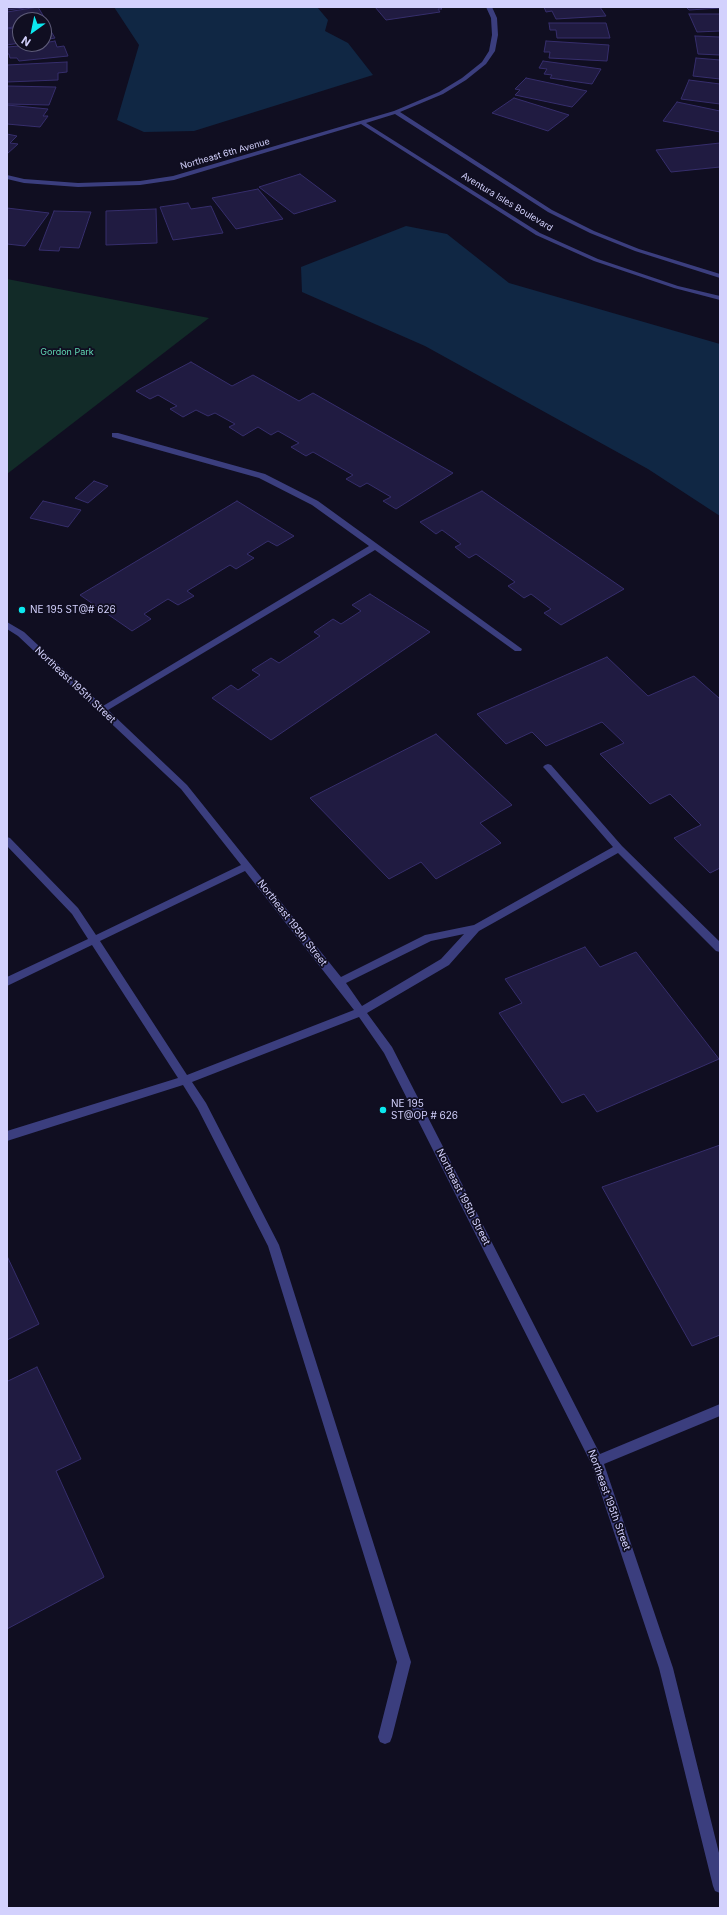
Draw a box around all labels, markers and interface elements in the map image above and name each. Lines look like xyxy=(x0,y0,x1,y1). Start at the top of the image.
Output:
north arrow xyxy=(12,12,52,52)
text: N xyxy=(19,33,33,49)
street label: Northeast 6th Avenue xyxy=(179,136,271,172)
street label: Aventura Isles Boulevard xyxy=(459,170,555,234)
park label: Gordon Park xyxy=(40,347,94,357)
place label: NE 195 ST@# 626 xyxy=(30,604,116,616)
marker: NE 195 ST@# 626 xyxy=(17,605,27,615)
street label: Northeast 195th Street xyxy=(32,644,118,726)
street label: Northeast 195th Street xyxy=(255,878,329,968)
place label: NE 195 ST@OP # 626 xyxy=(391,1098,458,1122)
marker: NE 195 ST@OP # 626 xyxy=(378,1105,388,1115)
street label: Northeast 195th Street xyxy=(434,1147,492,1247)
street label: Northeast 195th Street xyxy=(585,1448,633,1552)

